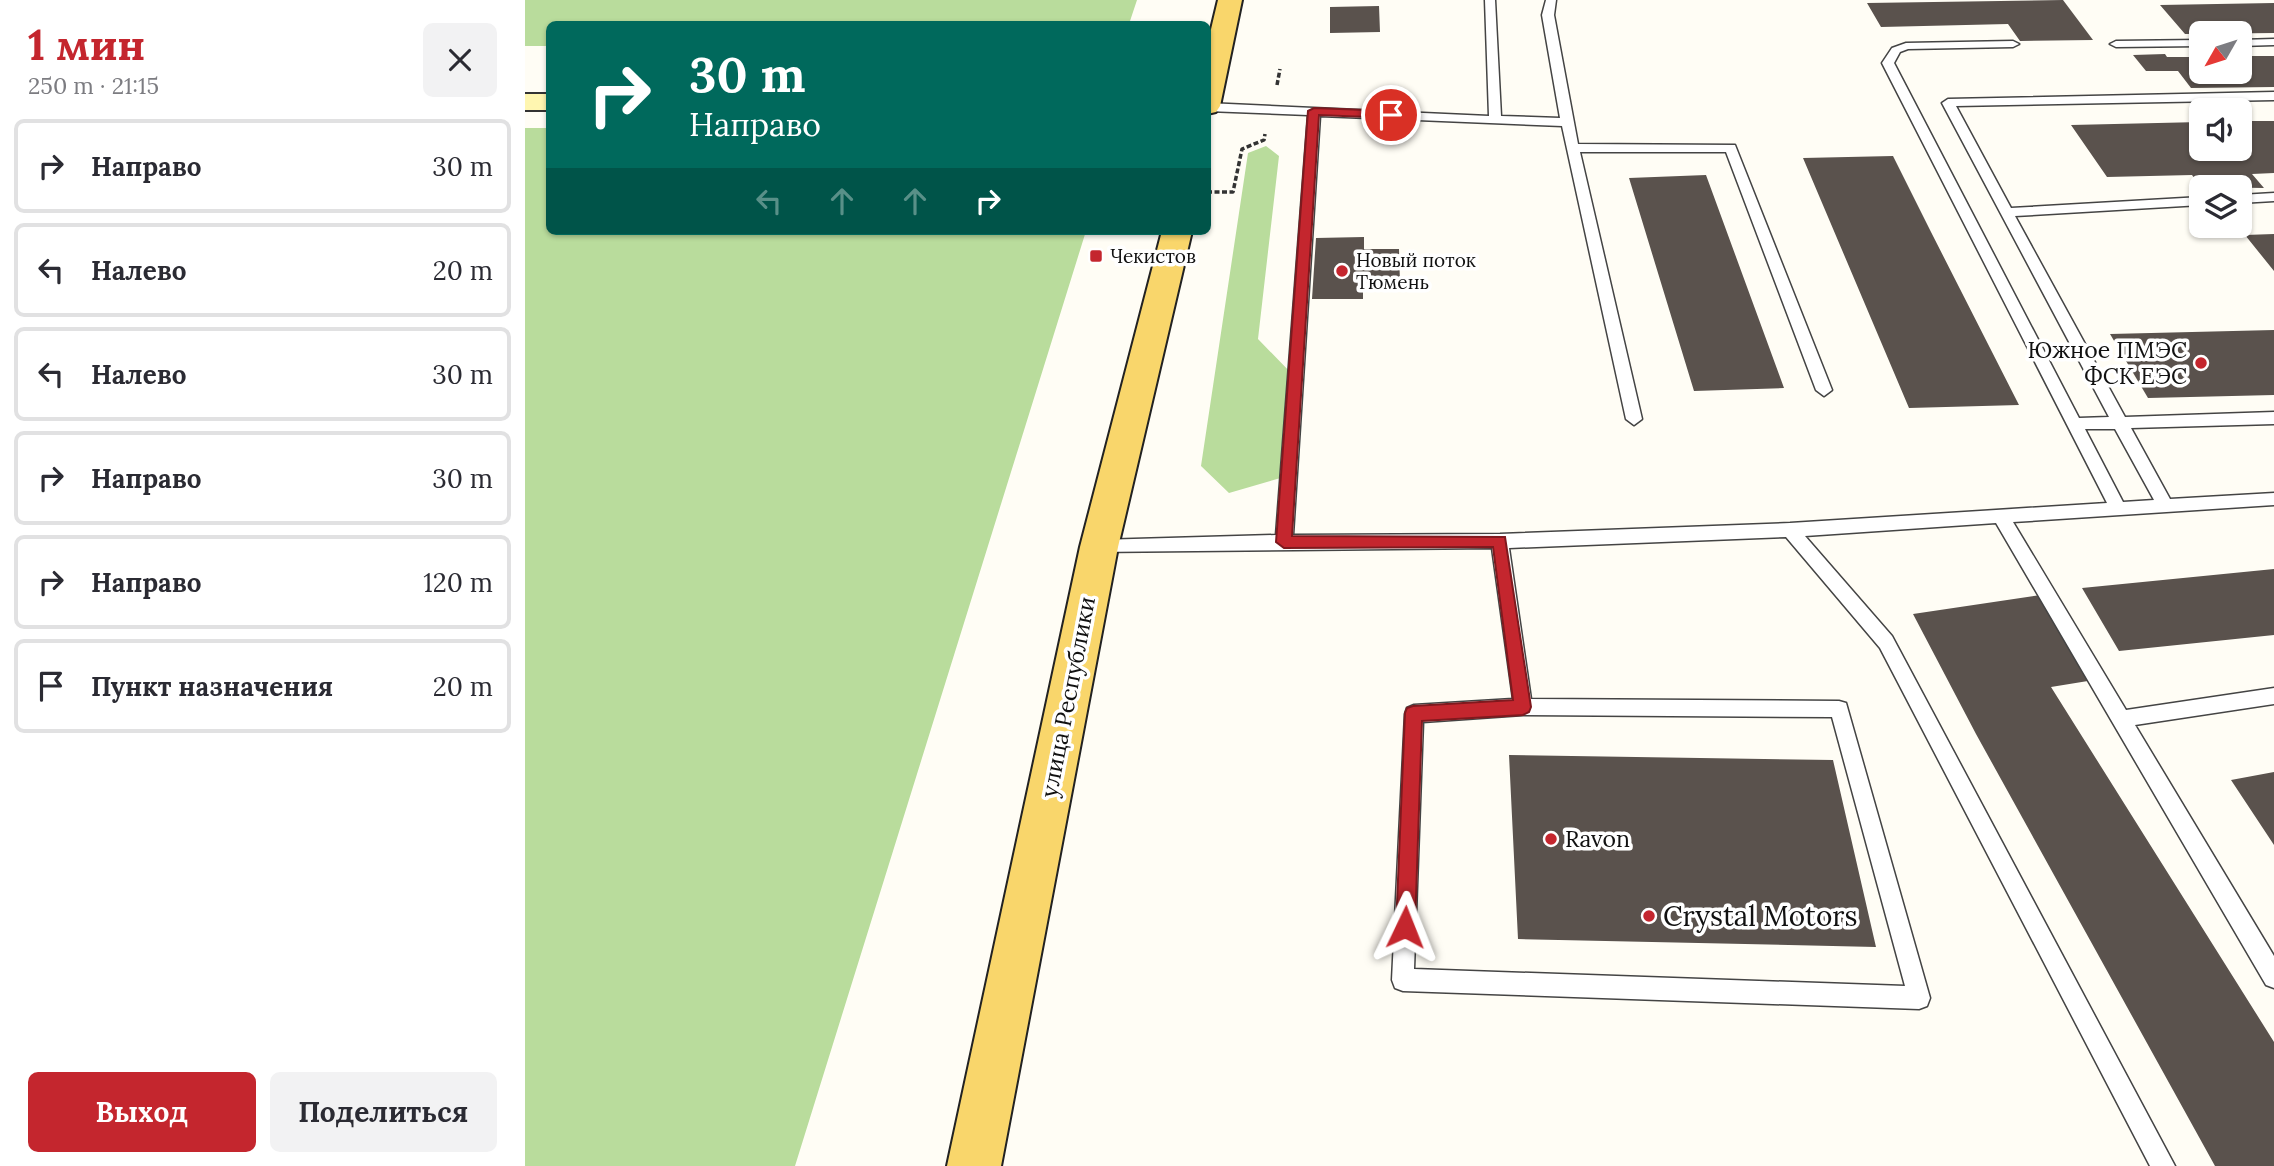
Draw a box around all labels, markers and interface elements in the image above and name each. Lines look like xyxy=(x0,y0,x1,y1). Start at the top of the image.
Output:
text: 1 мин xyxy=(28,18,145,72)
north arrow xyxy=(2189,21,2252,84)
map controls xyxy=(2189,21,2252,238)
button: close xyxy=(423,23,497,97)
text: 30 m xyxy=(689,43,806,105)
icon: right xyxy=(574,49,665,140)
text: 250 m · 21:15 xyxy=(28,71,159,100)
pin xyxy=(1361,85,1421,145)
icon: arrive xyxy=(1372,96,1410,134)
button: sound xyxy=(2189,98,2252,161)
text: Направо xyxy=(689,104,821,145)
icon: right xyxy=(32,147,70,185)
text: Направо xyxy=(91,150,202,183)
text: 30 m xyxy=(432,150,493,183)
button: layers xyxy=(2189,175,2252,238)
icon: left xyxy=(750,182,788,220)
icon: ahead xyxy=(823,182,861,220)
icon: ahead xyxy=(896,182,934,220)
icon: right xyxy=(969,182,1007,220)
place label: Чекистов xyxy=(1110,244,1196,268)
marker: Чекистов xyxy=(1088,248,1104,264)
place label: Новый поток Тюмень xyxy=(1356,248,1477,294)
icon: left xyxy=(32,251,70,289)
text: Налево xyxy=(91,254,187,287)
text: 20 m xyxy=(433,254,493,287)
marker: Новый поток Тюмень xyxy=(1334,263,1350,279)
place label: Южное ПМЭС ФСК ЕЭС xyxy=(2027,335,2187,390)
icon: left xyxy=(32,355,70,393)
marker: Южное ПМЭС ФСК ЕЭС xyxy=(2193,355,2209,371)
text: Налево xyxy=(91,358,187,391)
text: 30 m xyxy=(432,358,493,391)
icon: right xyxy=(32,459,70,497)
text: Направо xyxy=(91,462,202,495)
text: 30 m xyxy=(432,462,493,495)
icon: right xyxy=(32,563,70,601)
text: Направо xyxy=(91,566,202,599)
text: 120 m xyxy=(423,566,493,599)
street label: улица Республики xyxy=(1034,594,1101,800)
icon: arrive xyxy=(32,667,70,705)
text: Пункт назначения xyxy=(91,670,333,703)
text: 20 m xyxy=(433,670,493,703)
place label: Ravon xyxy=(1565,824,1630,853)
marker: Ravon xyxy=(1543,831,1559,847)
position arrow xyxy=(1368,890,1442,964)
place label: Crystal Motors xyxy=(1663,898,1857,934)
marker: Crystal Motors xyxy=(1641,908,1657,924)
button: Выход xyxy=(28,1072,256,1152)
button: Поделиться xyxy=(270,1072,497,1152)

